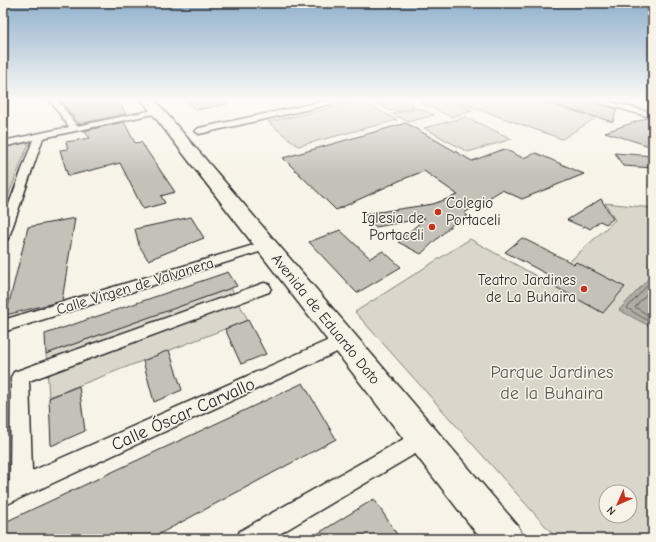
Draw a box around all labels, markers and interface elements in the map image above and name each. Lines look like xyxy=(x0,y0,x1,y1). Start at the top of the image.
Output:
place label: Colegio Portaceli xyxy=(446,194,501,229)
marker: Colegio Portaceli xyxy=(433,207,443,217)
place label: Iglesia de Portaceli xyxy=(362,209,424,244)
marker: Iglesia de Portaceli xyxy=(427,222,437,232)
street label: Avenida de Eduardo Dato xyxy=(268,250,384,388)
street label: Calle Virgen de Valvanera xyxy=(54,254,216,318)
place label: Teatro Jardines de La Buhaira xyxy=(478,271,576,306)
marker: Teatro Jardines de La Buhaira xyxy=(579,284,589,294)
park label: Parque Jardines de la Buhaira xyxy=(490,362,614,404)
street label: Calle Óscar Carvallo xyxy=(108,372,258,456)
north arrow xyxy=(598,484,638,524)
text: N xyxy=(604,504,618,518)

